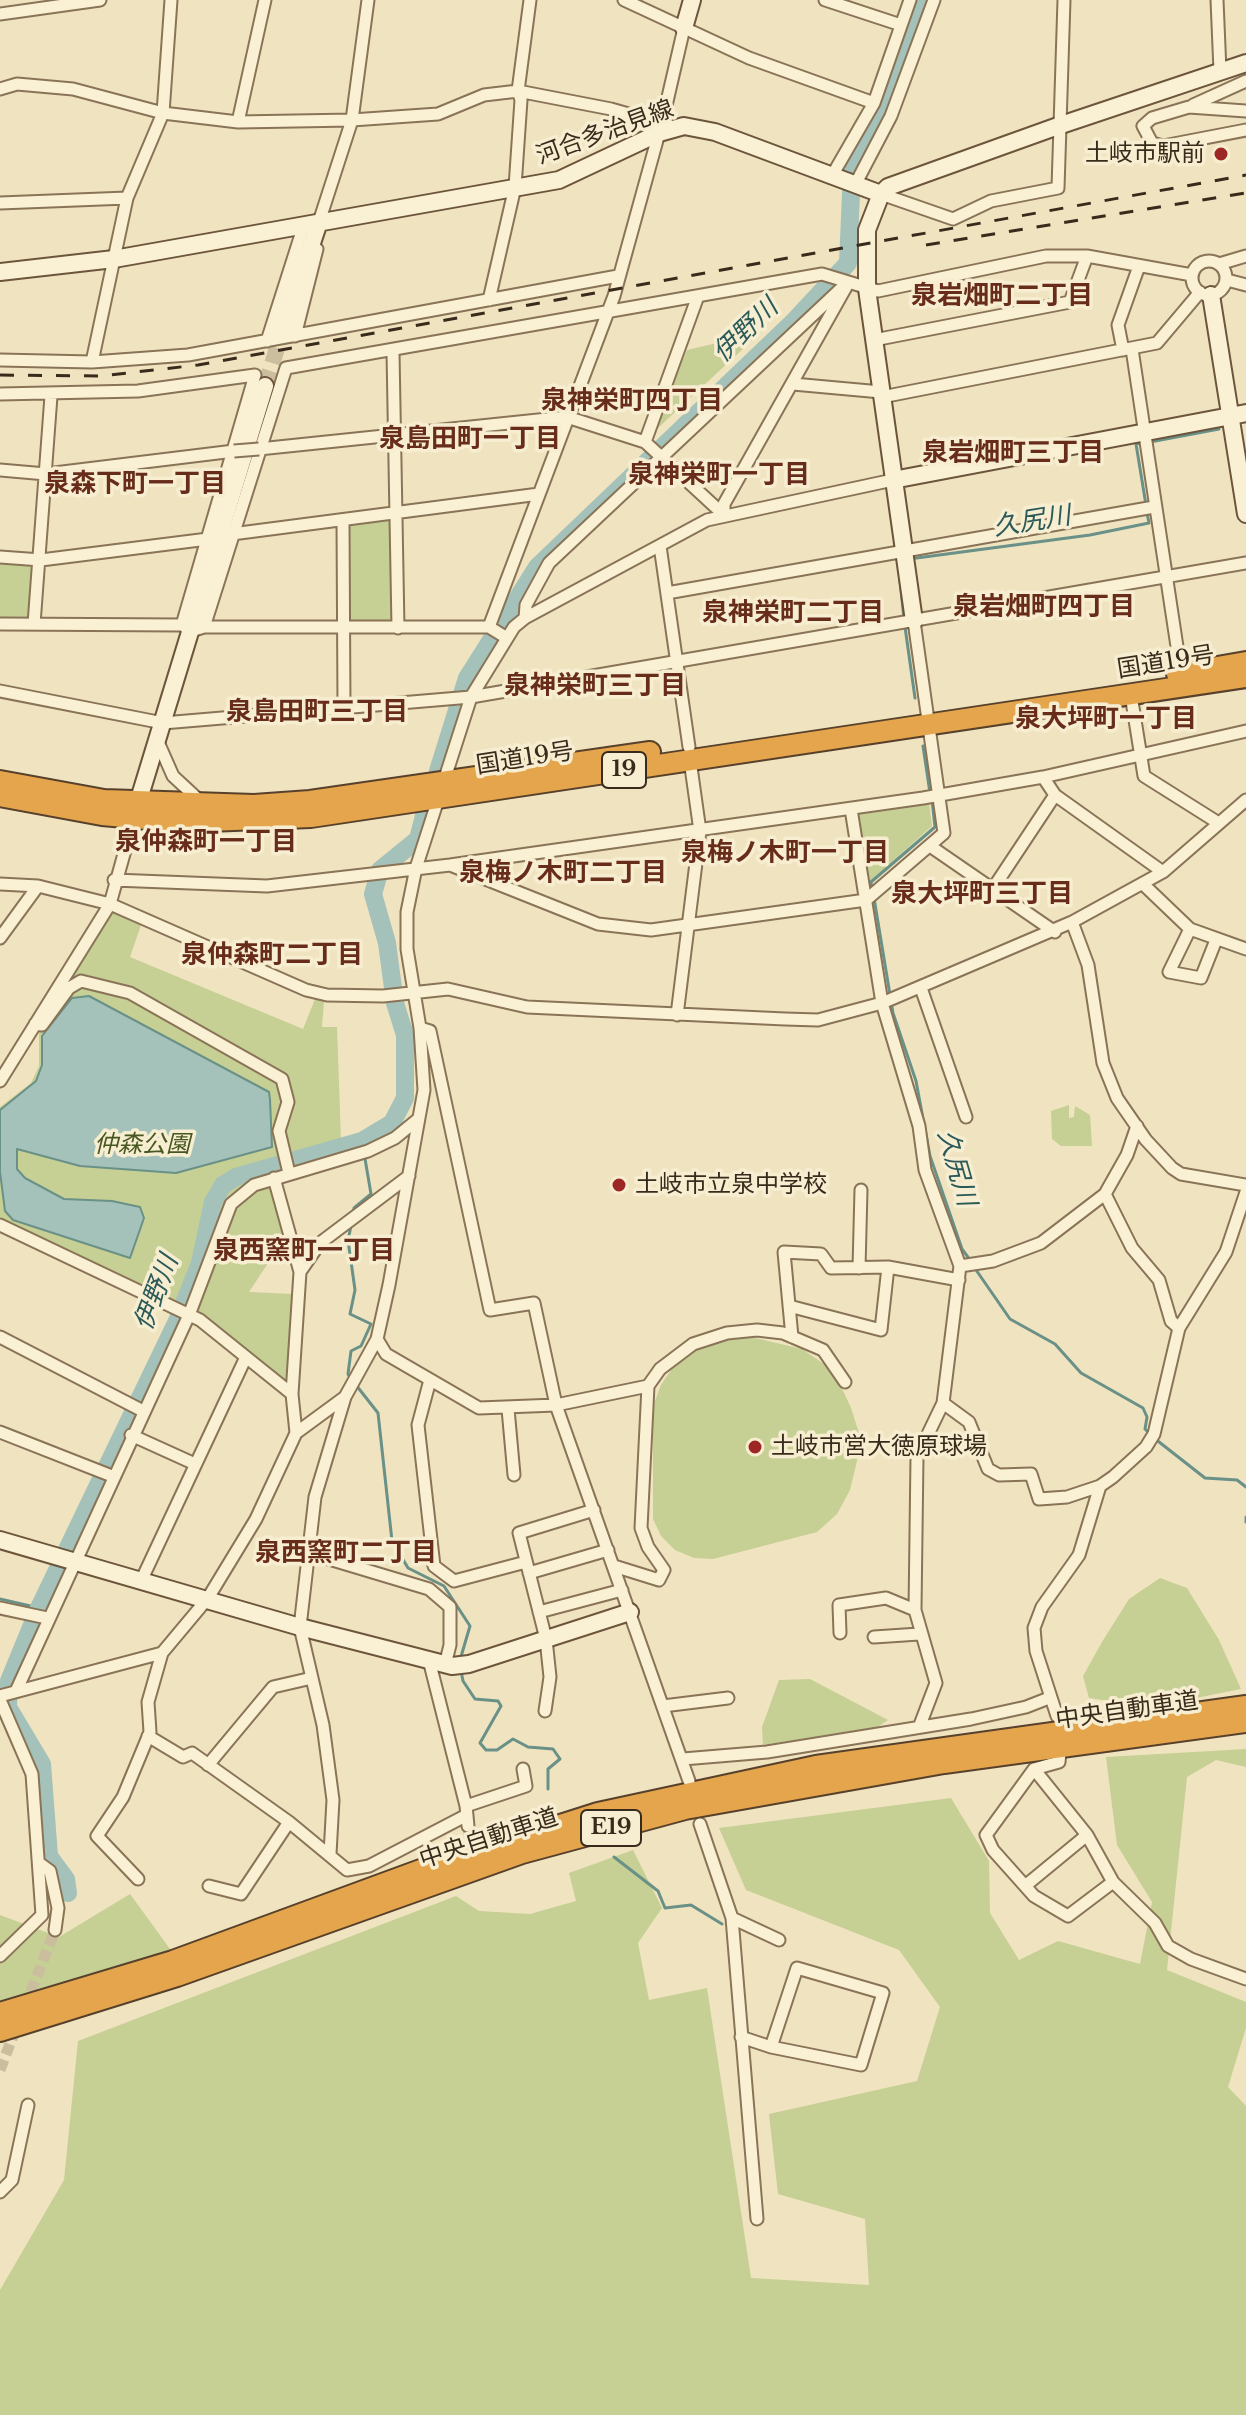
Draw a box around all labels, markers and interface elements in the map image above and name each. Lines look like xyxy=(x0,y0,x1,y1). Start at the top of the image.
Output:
street label: 河合多治見線 xyxy=(532,95,678,171)
place label: 土岐市駅前 xyxy=(1085,140,1205,168)
marker: 土岐市駅前 xyxy=(1212,145,1230,163)
district label: 泉岩畑町二丁目 xyxy=(911,281,1093,313)
water label: 伊野川 xyxy=(707,293,785,369)
district label: 泉神栄町四丁目 xyxy=(541,386,723,418)
district label: 泉島田町一丁目 xyxy=(379,424,561,456)
district label: 泉岩畑町三丁目 xyxy=(922,438,1104,470)
district label: 泉神栄町一丁目 xyxy=(628,460,810,492)
district label: 泉森下町一丁目 xyxy=(44,469,226,501)
water label: 久尻川 xyxy=(991,500,1073,544)
district label: 泉岩畑町四丁目 xyxy=(953,592,1135,624)
district label: 泉神栄町二丁目 xyxy=(702,598,884,630)
street label: 国道19号 xyxy=(1115,641,1217,685)
district label: 泉神栄町三丁目 xyxy=(504,671,686,703)
district label: 泉島田町三丁目 xyxy=(226,697,408,729)
district label: 泉大坪町一丁目 xyxy=(1015,704,1197,736)
street label: 国道19号 xyxy=(474,737,576,781)
road number: 19 xyxy=(602,752,646,788)
district label: 泉仲森町一丁目 xyxy=(115,827,297,859)
district label: 泉梅ノ木町一丁目 xyxy=(681,838,889,870)
district label: 泉梅ノ木町二丁目 xyxy=(459,858,667,890)
district label: 泉大坪町三丁目 xyxy=(891,879,1073,911)
district label: 泉仲森町二丁目 xyxy=(181,940,363,972)
water label: 久尻川 xyxy=(930,1126,982,1210)
park label: 仲森公園 xyxy=(94,1131,190,1159)
place label: 土岐市立泉中学校 xyxy=(635,1171,827,1199)
marker: 土岐市立泉中学校 xyxy=(610,1176,628,1194)
district label: 泉西窯町一丁目 xyxy=(213,1236,395,1268)
water label: 伊野川 xyxy=(128,1251,186,1335)
place label: 土岐市営大徳原球場 xyxy=(771,1433,987,1461)
marker: 土岐市営大徳原球場 xyxy=(746,1438,764,1456)
district label: 泉西窯町二丁目 xyxy=(255,1538,437,1570)
street label: 中央自動車道 xyxy=(1054,1687,1200,1735)
street label: 中央自動車道 xyxy=(416,1803,562,1875)
road number: E19 xyxy=(581,1810,641,1846)

